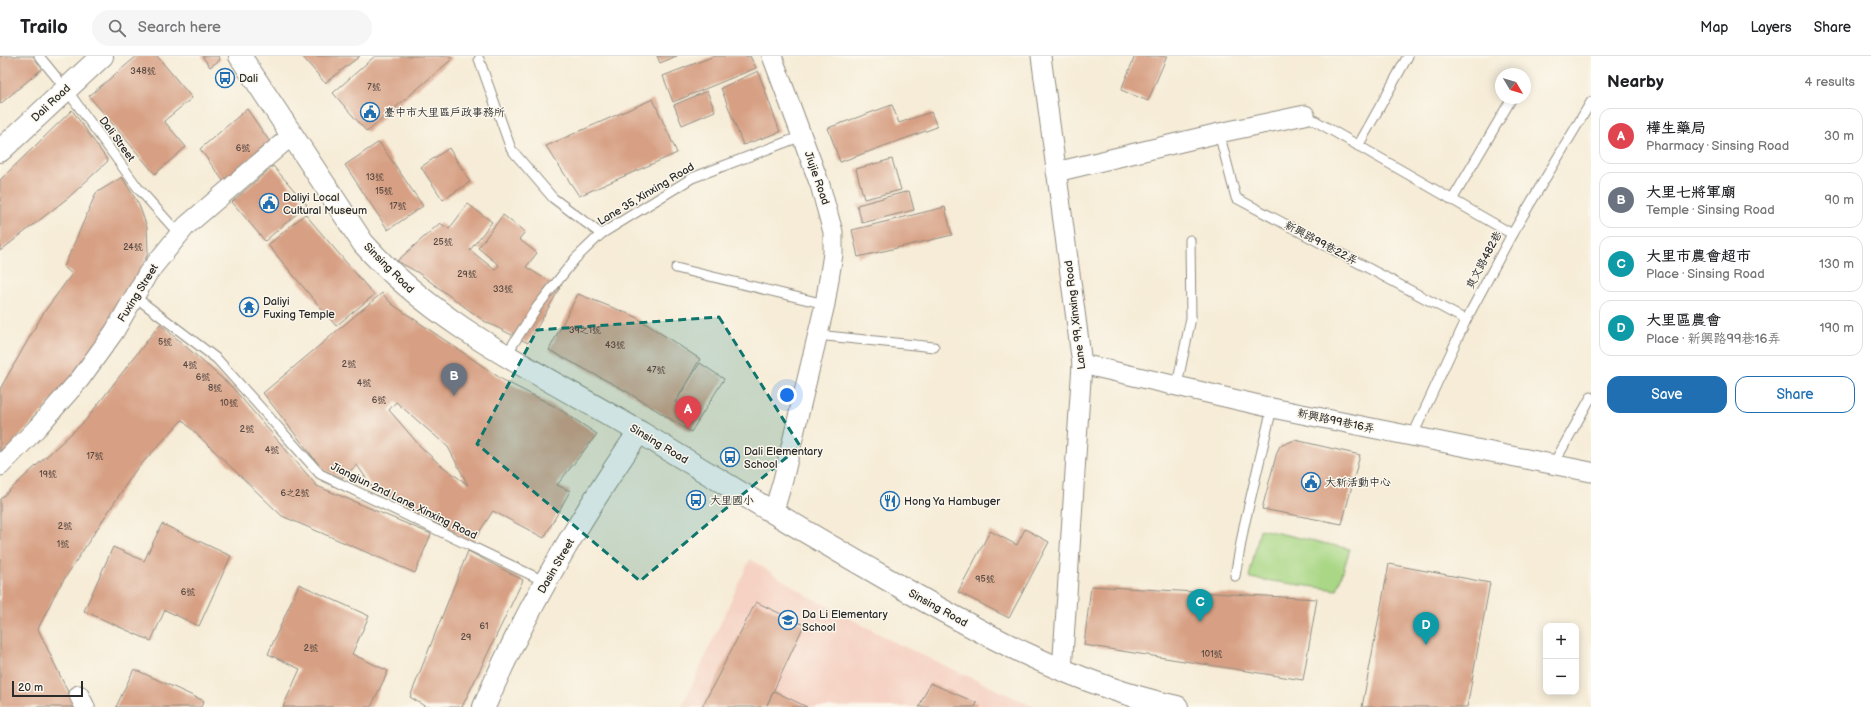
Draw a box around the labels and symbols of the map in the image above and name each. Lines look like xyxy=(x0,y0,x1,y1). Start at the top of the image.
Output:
house number: 348號 xyxy=(130,66,156,77)
bus stop icon: Dali xyxy=(214,67,236,89)
north arrow xyxy=(1495,68,1531,104)
place label: Dali xyxy=(239,72,258,85)
street label: Dali Road xyxy=(29,82,73,124)
house number: 7號 xyxy=(367,82,381,93)
public building icon: 臺中市大里區戶政事務所 xyxy=(359,101,381,123)
place label: 臺中市大里區戶政事務所 xyxy=(384,106,505,119)
street label: Dali Street xyxy=(96,114,138,164)
house number: 6號 xyxy=(236,143,250,154)
street label: Jiujie Road xyxy=(802,149,832,207)
street label: Lane 35, Xinxing Road xyxy=(595,160,697,228)
house number: 13號 xyxy=(366,172,384,183)
house number: 15號 xyxy=(375,186,393,197)
place label: Daliyi Local Cultural Museum xyxy=(283,191,367,217)
public building icon: Daliyi Local Cultural Museum xyxy=(258,192,280,214)
house number: 17號 xyxy=(390,201,406,212)
street label: 新興路99巷22弄 xyxy=(1282,218,1360,268)
street label: 爽文路482巷 xyxy=(1463,229,1505,291)
house number: 25號 xyxy=(433,237,453,248)
street label: Sinsing Road xyxy=(361,240,417,296)
house number: 24號 xyxy=(123,242,143,253)
street label: Lane 99, Xinxing Road xyxy=(1062,260,1088,370)
street label: Fuxing Street xyxy=(115,261,161,324)
house number: 29號 xyxy=(457,269,477,280)
house number: 33號 xyxy=(493,284,513,295)
place label: Daliyi Fuxing Temple xyxy=(263,295,335,321)
temple icon: Daliyi Fuxing Temple xyxy=(238,296,260,318)
house number: 39之1號 xyxy=(569,325,601,336)
house number: 5號 xyxy=(158,337,172,348)
house number: 43號 xyxy=(605,340,625,351)
house number: 2號 xyxy=(342,359,356,370)
house number: 4號 xyxy=(183,360,197,371)
pin: B xyxy=(441,363,467,396)
house number: 47號 xyxy=(647,365,665,376)
house number: 6號 xyxy=(196,372,210,383)
house number: 4號 xyxy=(357,378,371,389)
house number: 8號 xyxy=(208,383,222,394)
your location xyxy=(777,385,797,405)
house number: 6號 xyxy=(372,395,386,406)
pin: A xyxy=(675,396,701,429)
house number: 10號 xyxy=(220,398,238,409)
street label: 新興路99巷16弄 xyxy=(1296,406,1376,436)
street label: Sinsing Road xyxy=(628,422,690,466)
house number: 2號 xyxy=(240,424,254,435)
house number: 4號 xyxy=(265,445,279,456)
place label: Dali Elementary School xyxy=(744,445,823,471)
bus stop icon: Dali Elementary School xyxy=(719,446,741,468)
house number: 17號 xyxy=(87,451,103,462)
street label: Jiangjun 2nd Lane, Xinxing Road xyxy=(329,460,479,542)
house number: 19號 xyxy=(39,469,57,480)
public building icon: 大新活動中心 xyxy=(1300,471,1322,493)
place label: 大新活動中心 xyxy=(1325,476,1391,489)
house number: 6之2號 xyxy=(281,488,309,499)
bus stop icon: 大里國小 xyxy=(685,489,707,511)
restaurant icon: Hong Ya Hambuger xyxy=(879,490,901,512)
place label: 大里國小 xyxy=(710,494,754,507)
place label: Hong Ya Hambuger xyxy=(904,495,1001,508)
house number: 2號 xyxy=(58,521,72,532)
street label: Dasin Street xyxy=(535,536,577,596)
house number: 1號 xyxy=(57,539,69,550)
house number: 95號 xyxy=(975,574,995,585)
street label: Sinsing Road xyxy=(906,586,970,630)
house number: 6號 xyxy=(181,587,195,598)
pin: C xyxy=(1187,589,1213,622)
place label: Da Li Elementary School xyxy=(802,608,888,634)
school or university icon: Da Li Elementary School xyxy=(777,609,799,631)
pin: D xyxy=(1413,612,1439,645)
house number: 61 xyxy=(480,621,488,632)
house number: 29 xyxy=(461,632,471,643)
house number: 2號 xyxy=(304,643,318,654)
house number: 101號 xyxy=(1201,649,1223,660)
scale bar xyxy=(12,679,83,698)

